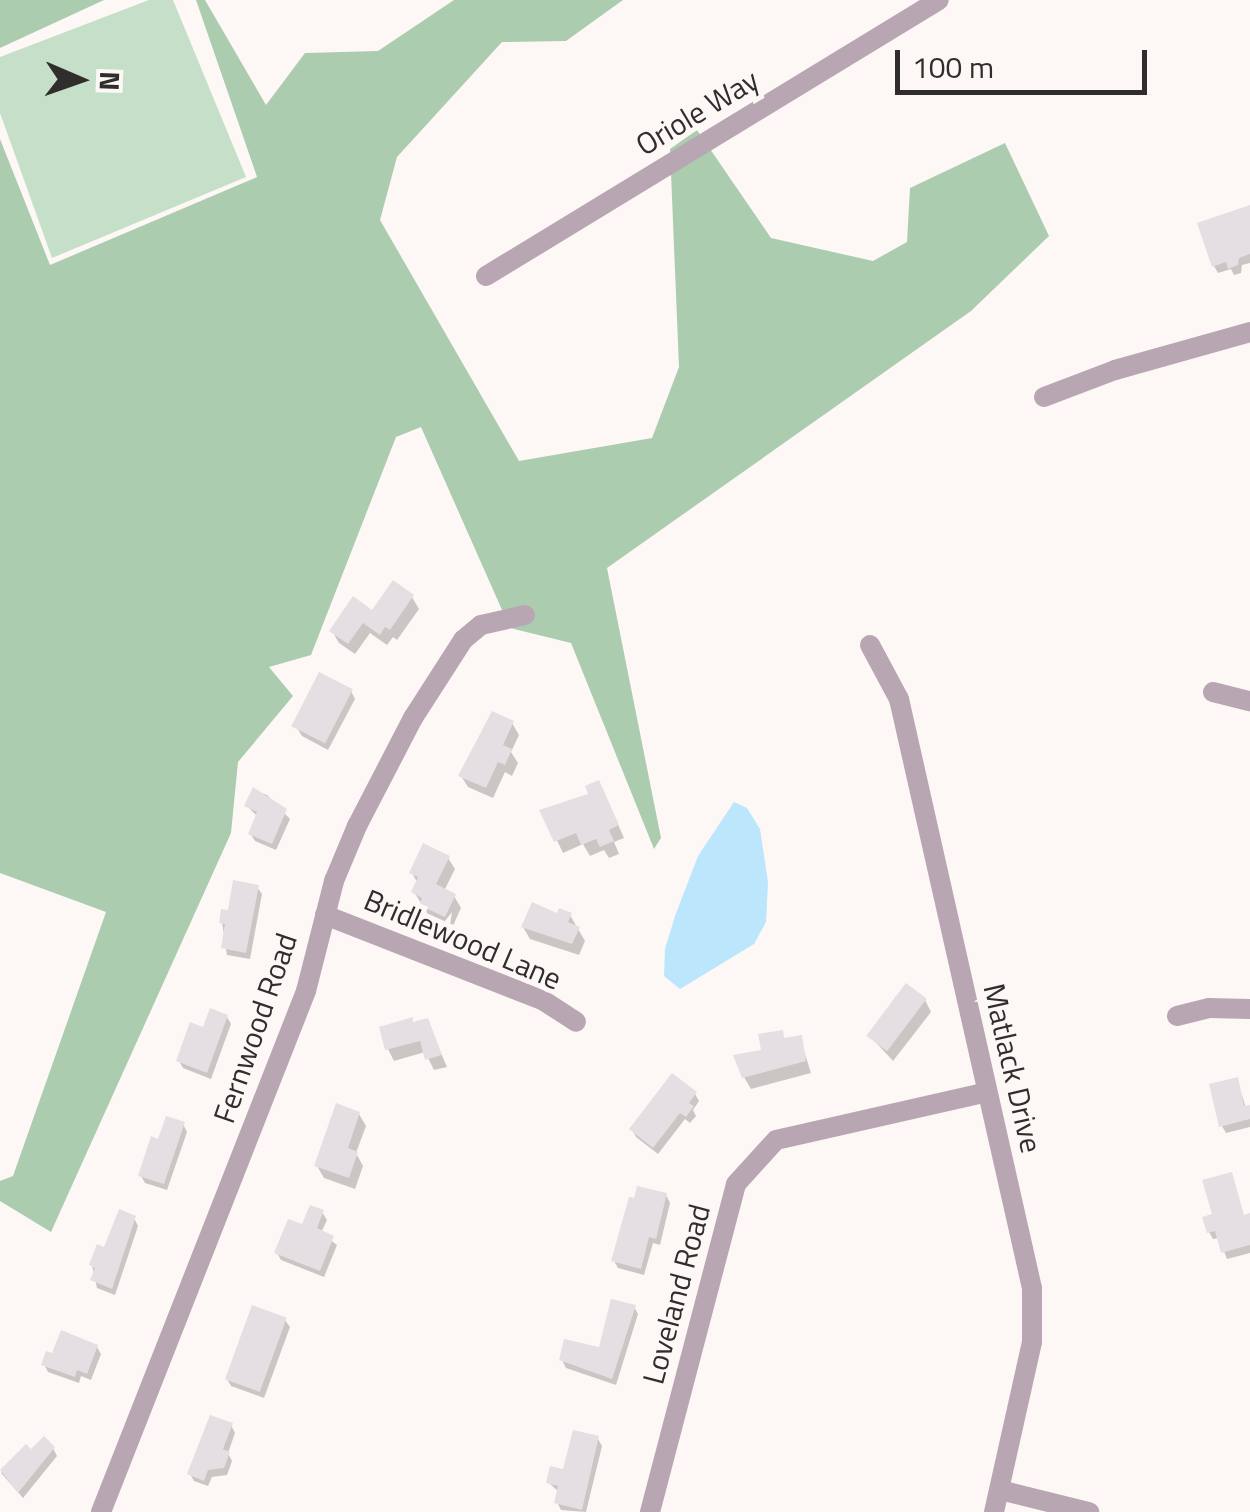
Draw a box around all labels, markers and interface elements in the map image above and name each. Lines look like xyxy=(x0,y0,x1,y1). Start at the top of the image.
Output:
north arrow xyxy=(30,30,130,130)
scale bar xyxy=(900,30,1152,92)
text: 100 m xyxy=(912,44,994,90)
street label: Oriole Way xyxy=(629,61,765,163)
text: N xyxy=(89,71,132,92)
street label: Bridlewood Lane xyxy=(359,881,567,997)
street label: Fernwood Road xyxy=(206,928,304,1128)
street label: Matlack Drive xyxy=(976,980,1050,1156)
street label: Loveland Road xyxy=(635,1200,717,1388)

